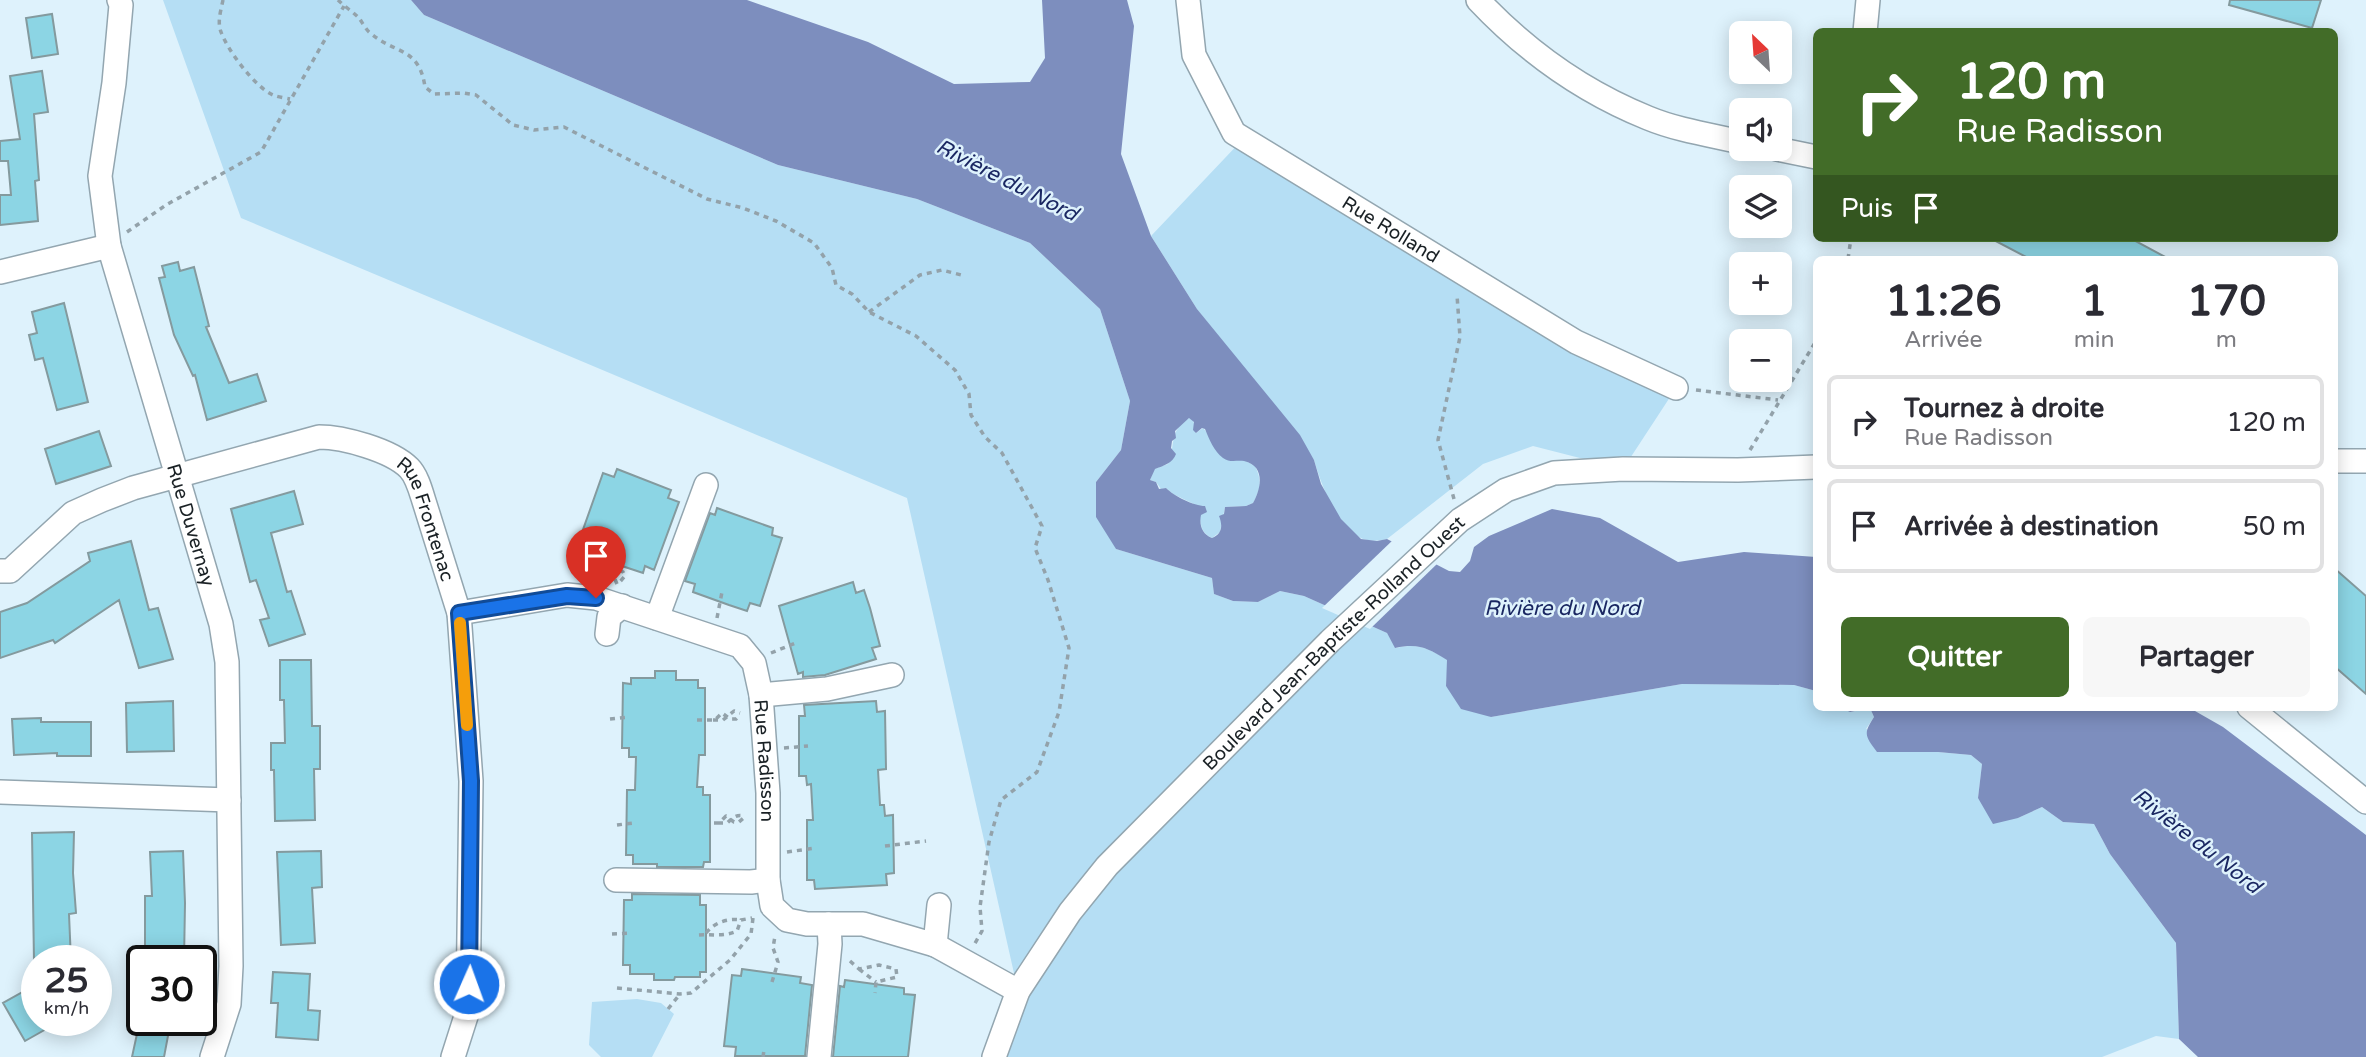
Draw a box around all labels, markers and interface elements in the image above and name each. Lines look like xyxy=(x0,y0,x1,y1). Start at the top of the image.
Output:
north arrow xyxy=(1729,21,1792,84)
map controls xyxy=(1729,21,1792,392)
text: 120 m xyxy=(1956,53,2106,112)
icon: right xyxy=(1841,56,1932,147)
button: sound xyxy=(1729,98,1792,161)
text: Rue Radisson xyxy=(1956,113,2163,151)
water label: Rivière du Nord xyxy=(932,134,1084,228)
button: layers xyxy=(1729,175,1792,238)
icon: arrive xyxy=(1907,189,1945,227)
street label: Rue Rolland xyxy=(1338,192,1443,268)
text: Puis xyxy=(1841,193,1893,224)
button: + xyxy=(1729,252,1792,315)
text: 11:26 xyxy=(1885,276,2002,327)
text: 1 xyxy=(2081,276,2107,327)
text: 170 xyxy=(2187,276,2266,327)
text: Arrivée xyxy=(1904,326,1983,354)
text: min xyxy=(2074,326,2115,354)
text: m xyxy=(2216,326,2237,354)
button: − xyxy=(1729,329,1792,392)
text: Tournez à droite xyxy=(1904,393,2104,424)
icon: right xyxy=(1845,403,1883,441)
text: 120 m xyxy=(2226,407,2306,438)
text: Rue Radisson xyxy=(1904,424,2053,452)
street label: Rue Frontenac xyxy=(392,452,458,584)
street label: Rue Duvernay xyxy=(162,461,219,589)
icon: arrive xyxy=(1845,507,1883,545)
street label: Boulevard Jean-Baptiste-Rolland Ouest xyxy=(1199,511,1470,775)
text: Arrivée à destination xyxy=(1904,511,2159,542)
text: 50 m xyxy=(2243,511,2306,542)
pin xyxy=(566,526,626,598)
icon: arrive xyxy=(577,537,615,575)
water label: Rivière du Nord xyxy=(1484,596,1642,621)
button: Quitter xyxy=(1841,617,2069,697)
button: Partager xyxy=(2083,617,2310,697)
street label: Rue Radisson xyxy=(749,698,778,822)
water label: Rivière du Nord xyxy=(2128,784,2268,901)
speed limit sign: 30 xyxy=(126,945,217,1036)
position arrow xyxy=(432,947,506,1021)
text: 25 xyxy=(45,960,88,1002)
text: km/h xyxy=(44,997,89,1019)

